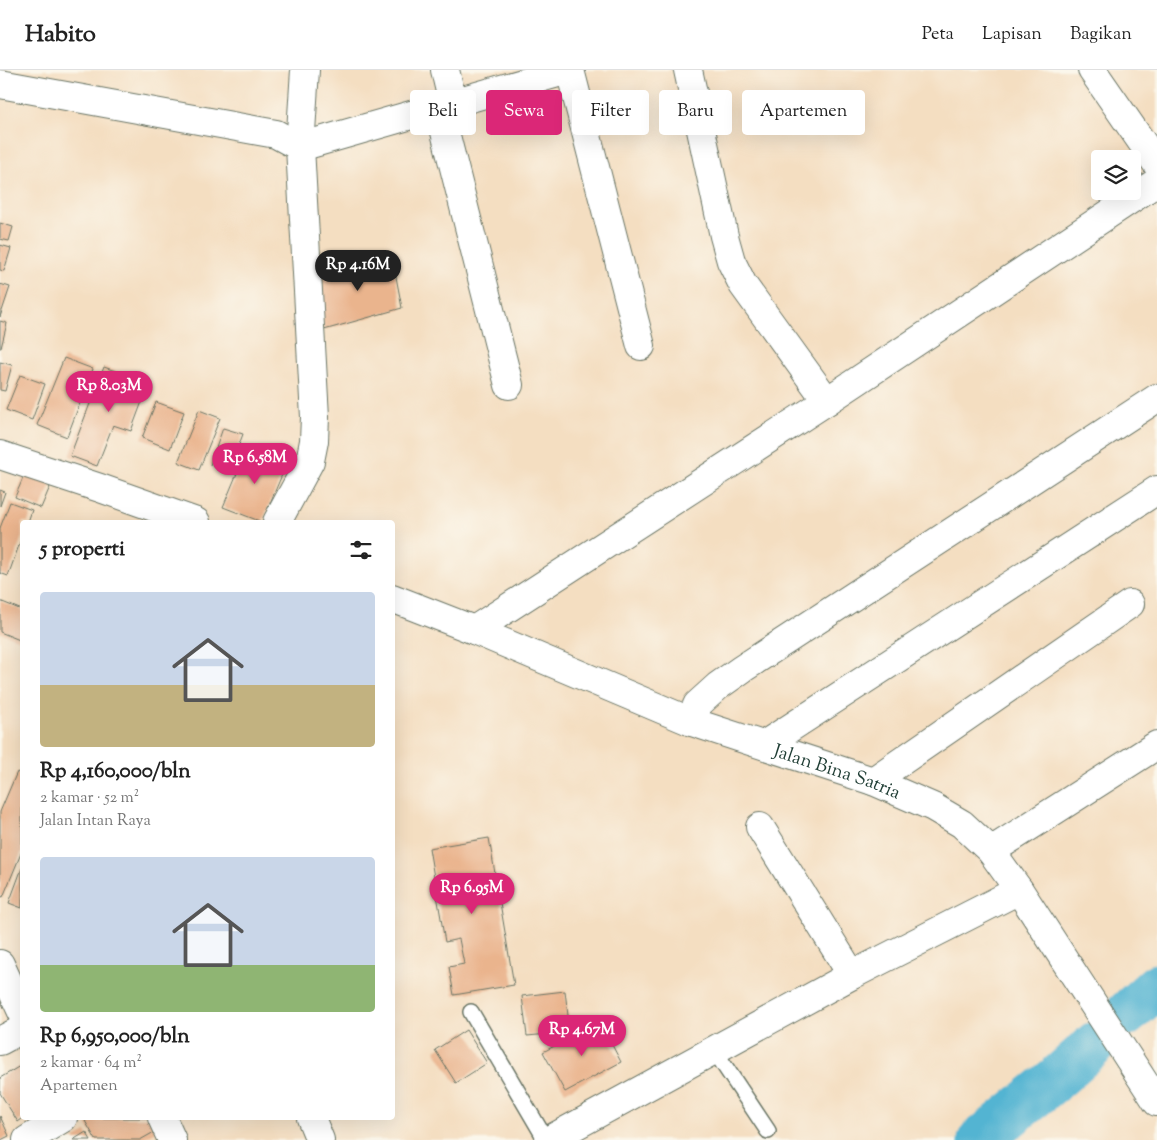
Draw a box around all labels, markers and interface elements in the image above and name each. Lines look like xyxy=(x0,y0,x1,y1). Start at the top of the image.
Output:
text: Habito xyxy=(25,18,96,52)
text: Peta xyxy=(922,22,954,48)
text: Lapisan xyxy=(982,22,1042,48)
text: Bagikan xyxy=(1070,22,1132,48)
chip: Beli xyxy=(410,90,476,135)
chip: Sewa xyxy=(486,90,562,135)
chip: Filter xyxy=(572,90,649,135)
chip: Baru xyxy=(659,90,732,135)
chip: Apartemen xyxy=(742,90,865,135)
map controls xyxy=(1091,150,1141,200)
button: layers xyxy=(1091,150,1141,200)
pin: Rp 4.16M xyxy=(306,250,410,292)
text: Rp 4.16M xyxy=(326,254,390,277)
pin: Rp 8.03M xyxy=(57,370,161,413)
text: Rp 8.03M xyxy=(77,375,141,398)
pin: Rp 6.58M xyxy=(203,442,307,485)
text: Rp 6.58M xyxy=(223,447,287,470)
text: 5 properti xyxy=(40,535,125,565)
icon: filters xyxy=(347,536,375,564)
icon: home xyxy=(163,625,253,715)
street label: Jalan Bina Satria xyxy=(769,738,905,807)
text: Rp 4,160,000/bln xyxy=(40,757,191,787)
text: 2 kamar · 52 m² xyxy=(40,787,139,810)
text: Jalan Intan Raya xyxy=(40,810,151,833)
pin: Rp 6.95M xyxy=(420,872,524,915)
text: Rp 6.95M xyxy=(440,877,504,900)
icon: home xyxy=(163,890,253,980)
pin: Rp 4.67M xyxy=(530,1014,634,1057)
text: Rp 4.67M xyxy=(549,1019,615,1042)
text: Rp 6,950,000/bln xyxy=(40,1022,190,1052)
text: 2 kamar · 64 m² xyxy=(40,1052,142,1075)
text: Apartemen xyxy=(40,1075,118,1098)

